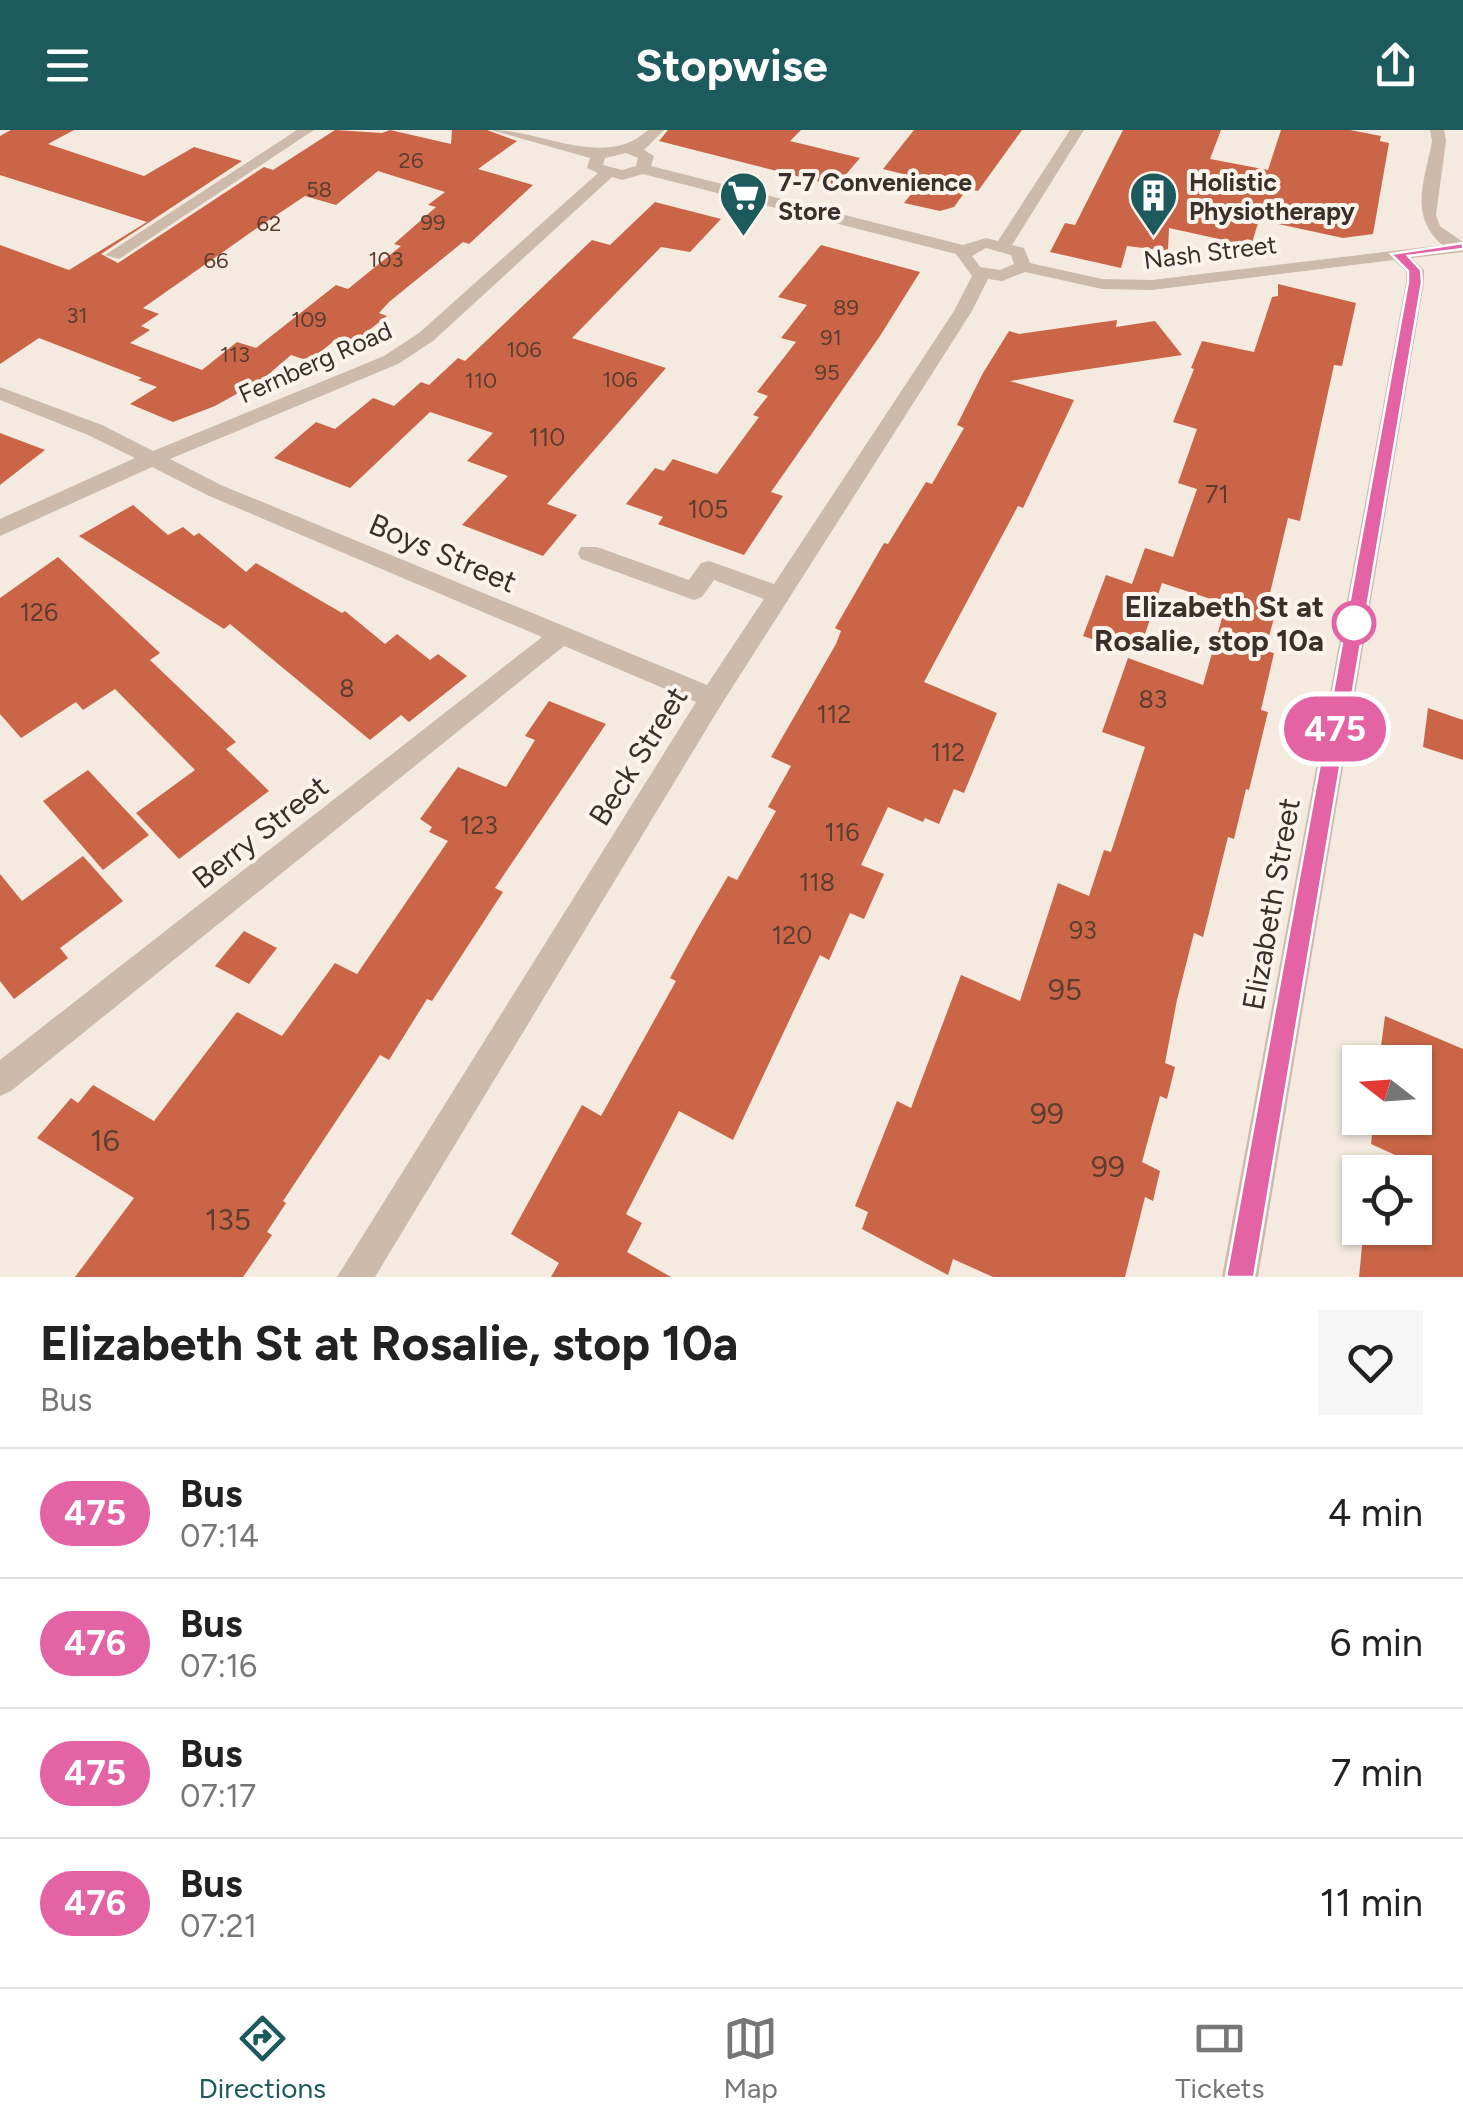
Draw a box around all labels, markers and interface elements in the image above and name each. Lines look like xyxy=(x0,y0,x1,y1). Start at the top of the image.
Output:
icon: menu xyxy=(40,38,95,93)
text: Stopwise xyxy=(635,38,828,92)
icon: share xyxy=(1368,38,1423,93)
house number: 26 xyxy=(399,147,423,174)
place label: 7-7 Convenience Store xyxy=(778,167,972,226)
place label: Holistic Physiotherapy xyxy=(1189,167,1356,226)
supermarket icon: 7-7 Convenience Store xyxy=(717,170,769,238)
building icon: Holistic Physiotherapy xyxy=(1128,170,1180,238)
house number: 58 xyxy=(306,176,332,203)
house number: 99 xyxy=(421,209,445,236)
house number: 62 xyxy=(257,210,281,237)
street label: Nash Street xyxy=(1142,229,1278,275)
house number: 103 xyxy=(368,246,404,273)
house number: 66 xyxy=(204,247,228,274)
house number: 89 xyxy=(833,294,859,321)
house number: 31 xyxy=(66,302,88,329)
house number: 109 xyxy=(291,306,327,333)
street label: Fernberg Road xyxy=(234,315,396,409)
house number: 91 xyxy=(820,324,842,351)
house number: 106 xyxy=(506,336,542,363)
house number: 113 xyxy=(220,341,250,368)
house number: 95 xyxy=(814,359,840,386)
house number: 106 xyxy=(602,366,638,393)
house number: 110 xyxy=(465,367,497,394)
house number: 110 xyxy=(529,422,565,452)
house number: 71 xyxy=(1205,479,1229,509)
house number: 105 xyxy=(688,494,728,524)
street label: Boys Street xyxy=(364,505,522,601)
place label: Elizabeth St at Rosalie, stop 10a xyxy=(1094,588,1324,659)
house number: 126 xyxy=(20,597,58,627)
marker: Elizabeth St at Rosalie, stop 10a xyxy=(1333,602,1375,644)
house number: 8 xyxy=(339,673,355,703)
street label: Beck Street xyxy=(581,680,695,832)
house number: 83 xyxy=(1139,684,1167,714)
line badge: 475 xyxy=(1278,696,1392,762)
house number: 112 xyxy=(817,699,851,729)
text: 475 xyxy=(1304,708,1366,750)
house number: 112 xyxy=(931,737,965,767)
street label: Berry Street xyxy=(185,767,335,897)
street label: Elizabeth Street xyxy=(1234,795,1308,1013)
house number: 123 xyxy=(460,810,498,840)
house number: 116 xyxy=(825,817,859,847)
house number: 118 xyxy=(799,867,835,897)
house number: 93 xyxy=(1069,915,1097,945)
house number: 120 xyxy=(772,920,812,950)
house number: 95 xyxy=(1048,971,1082,1008)
north arrow xyxy=(1342,1045,1432,1135)
map controls xyxy=(1342,1045,1432,1245)
house number: 99 xyxy=(1030,1095,1064,1132)
house number: 16 xyxy=(90,1122,120,1159)
house number: 99 xyxy=(1091,1148,1125,1185)
button: locate xyxy=(1342,1155,1432,1245)
house number: 135 xyxy=(205,1201,251,1238)
button: heart xyxy=(1318,1310,1423,1415)
text: Elizabeth St at Rosalie, stop 10a xyxy=(40,1314,738,1372)
text: Bus xyxy=(40,1381,92,1419)
text: Bus xyxy=(180,1471,243,1517)
text: 4 min xyxy=(1328,1490,1423,1536)
text: 475 xyxy=(64,1492,126,1534)
text: 07:14 xyxy=(180,1517,259,1555)
text: Bus xyxy=(180,1601,243,1647)
text: 6 min xyxy=(1330,1620,1423,1666)
text: 476 xyxy=(64,1622,126,1664)
text: 07:16 xyxy=(180,1647,257,1685)
text: Bus xyxy=(180,1731,243,1777)
text: 7 min xyxy=(1331,1750,1423,1796)
text: 475 xyxy=(64,1752,126,1794)
text: 07:17 xyxy=(180,1777,256,1815)
text: Bus xyxy=(180,1861,243,1907)
text: 11 min xyxy=(1320,1880,1423,1926)
text: 476 xyxy=(64,1882,126,1924)
text: 07:21 xyxy=(180,1907,257,1945)
tab: Directions xyxy=(199,2011,326,2105)
tab: Map xyxy=(723,2011,778,2105)
tab: Tickets xyxy=(1175,2011,1264,2105)

